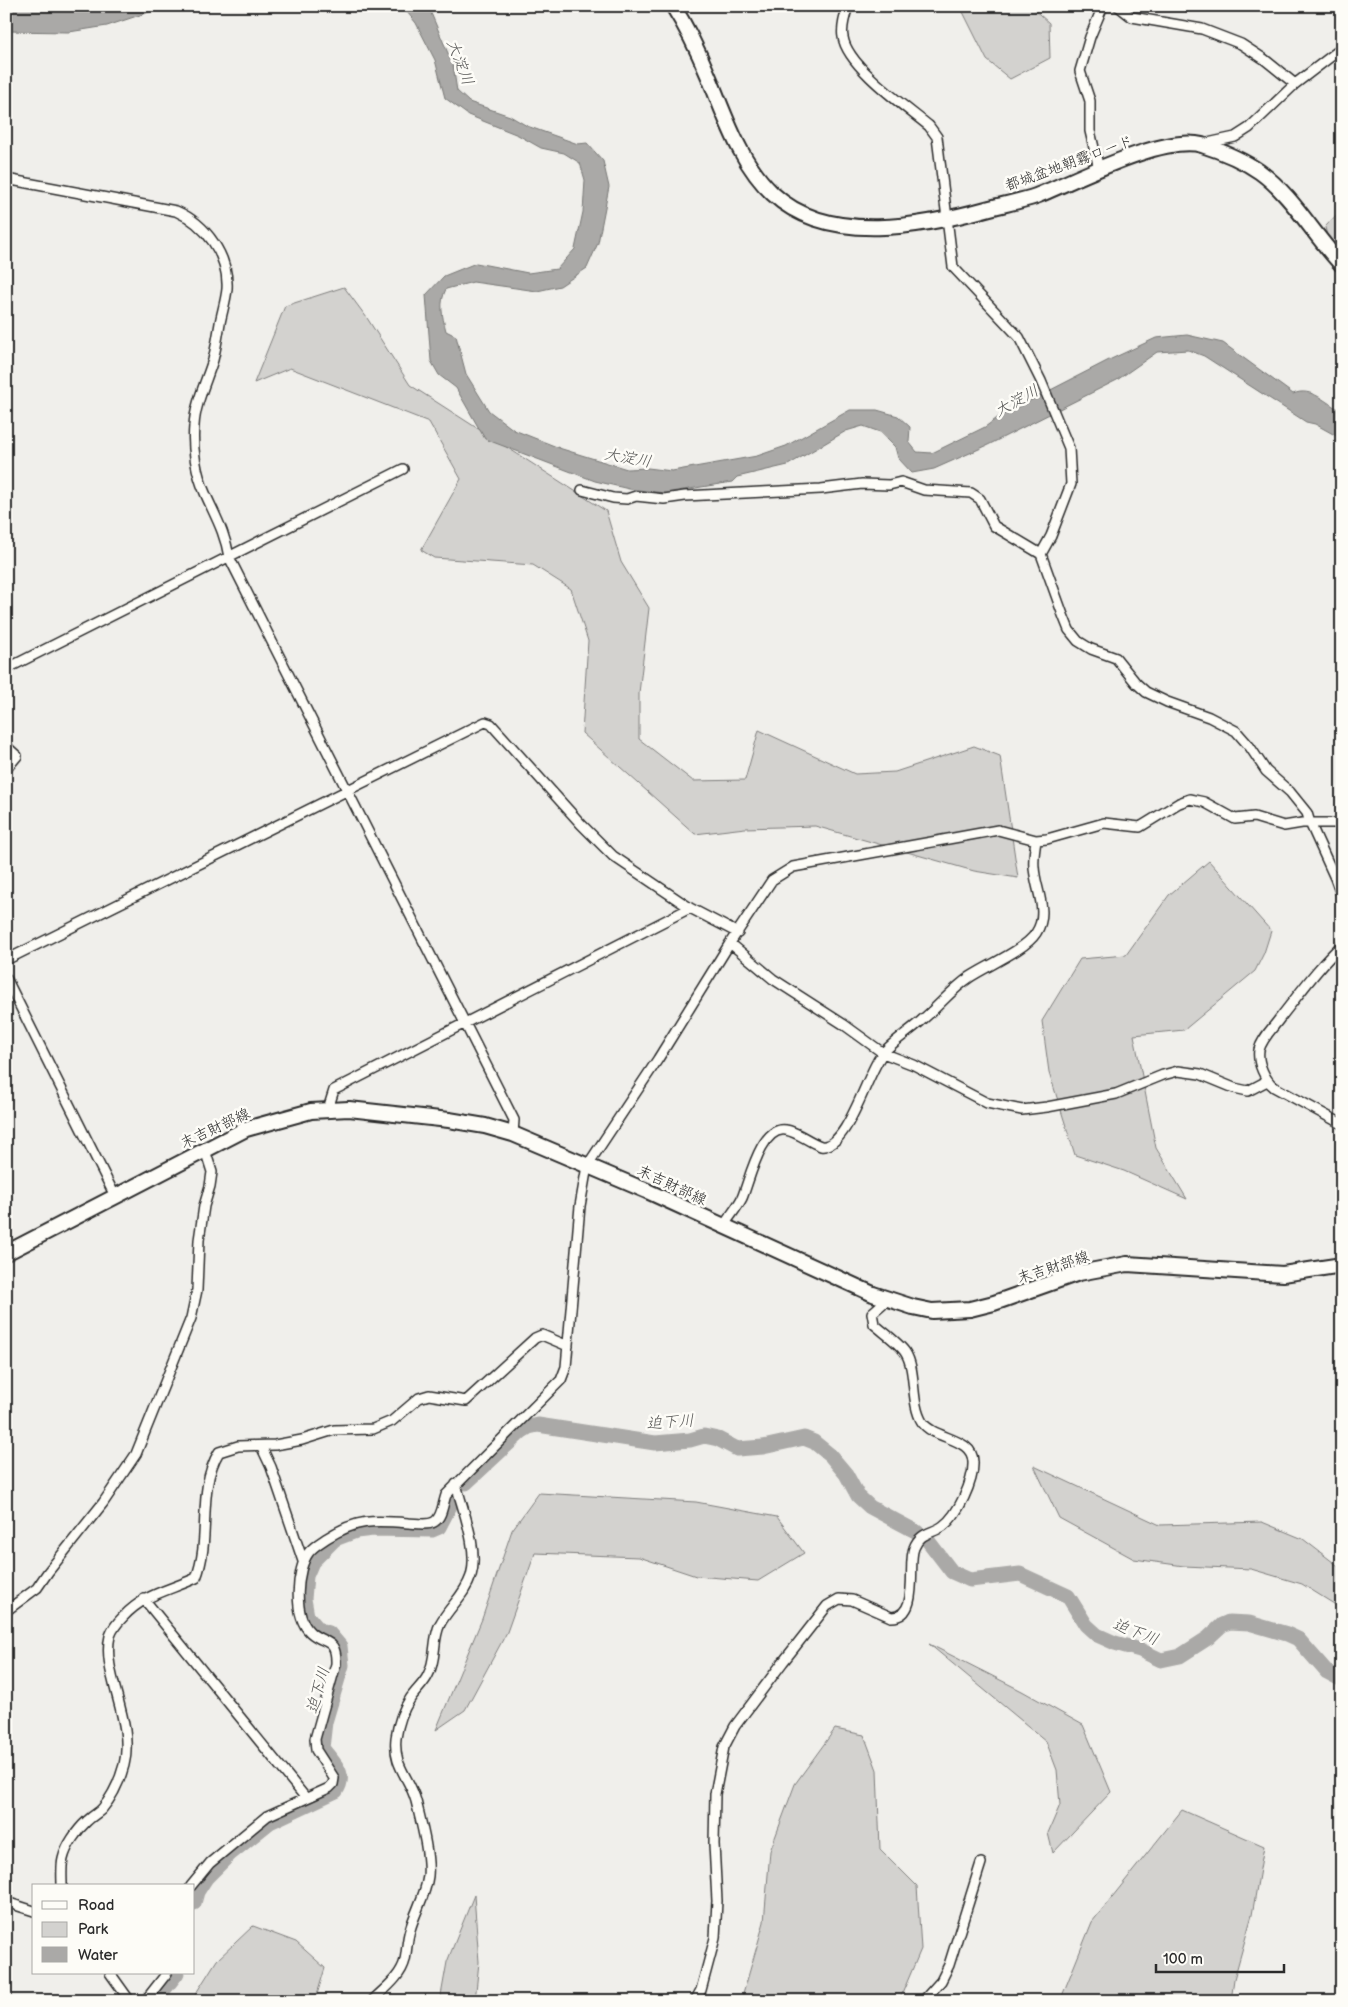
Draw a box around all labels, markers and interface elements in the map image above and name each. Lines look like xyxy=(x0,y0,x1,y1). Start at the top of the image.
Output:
water label: 大淀川 xyxy=(442,37,477,88)
street label: 都城盆地朝霧ロード xyxy=(1002,131,1136,195)
water label: 大淀川 xyxy=(991,381,1042,421)
water label: 大淀川 xyxy=(602,445,653,472)
street label: 末吉財部線 xyxy=(177,1104,253,1153)
street label: 末吉財部線 xyxy=(634,1161,710,1210)
street label: 末吉財部線 xyxy=(1015,1247,1092,1288)
water label: 迫下川 xyxy=(645,1411,695,1434)
water label: 迫下川 xyxy=(1110,1615,1161,1650)
water label: 迫下川 xyxy=(303,1665,334,1716)
legend xyxy=(32,1884,195,1974)
text: Road xyxy=(78,1896,114,1915)
text: Park xyxy=(78,1920,109,1939)
scale bar xyxy=(1156,1942,1283,1974)
text: Water xyxy=(78,1946,118,1965)
text: 100 m xyxy=(1163,1950,1203,1969)

